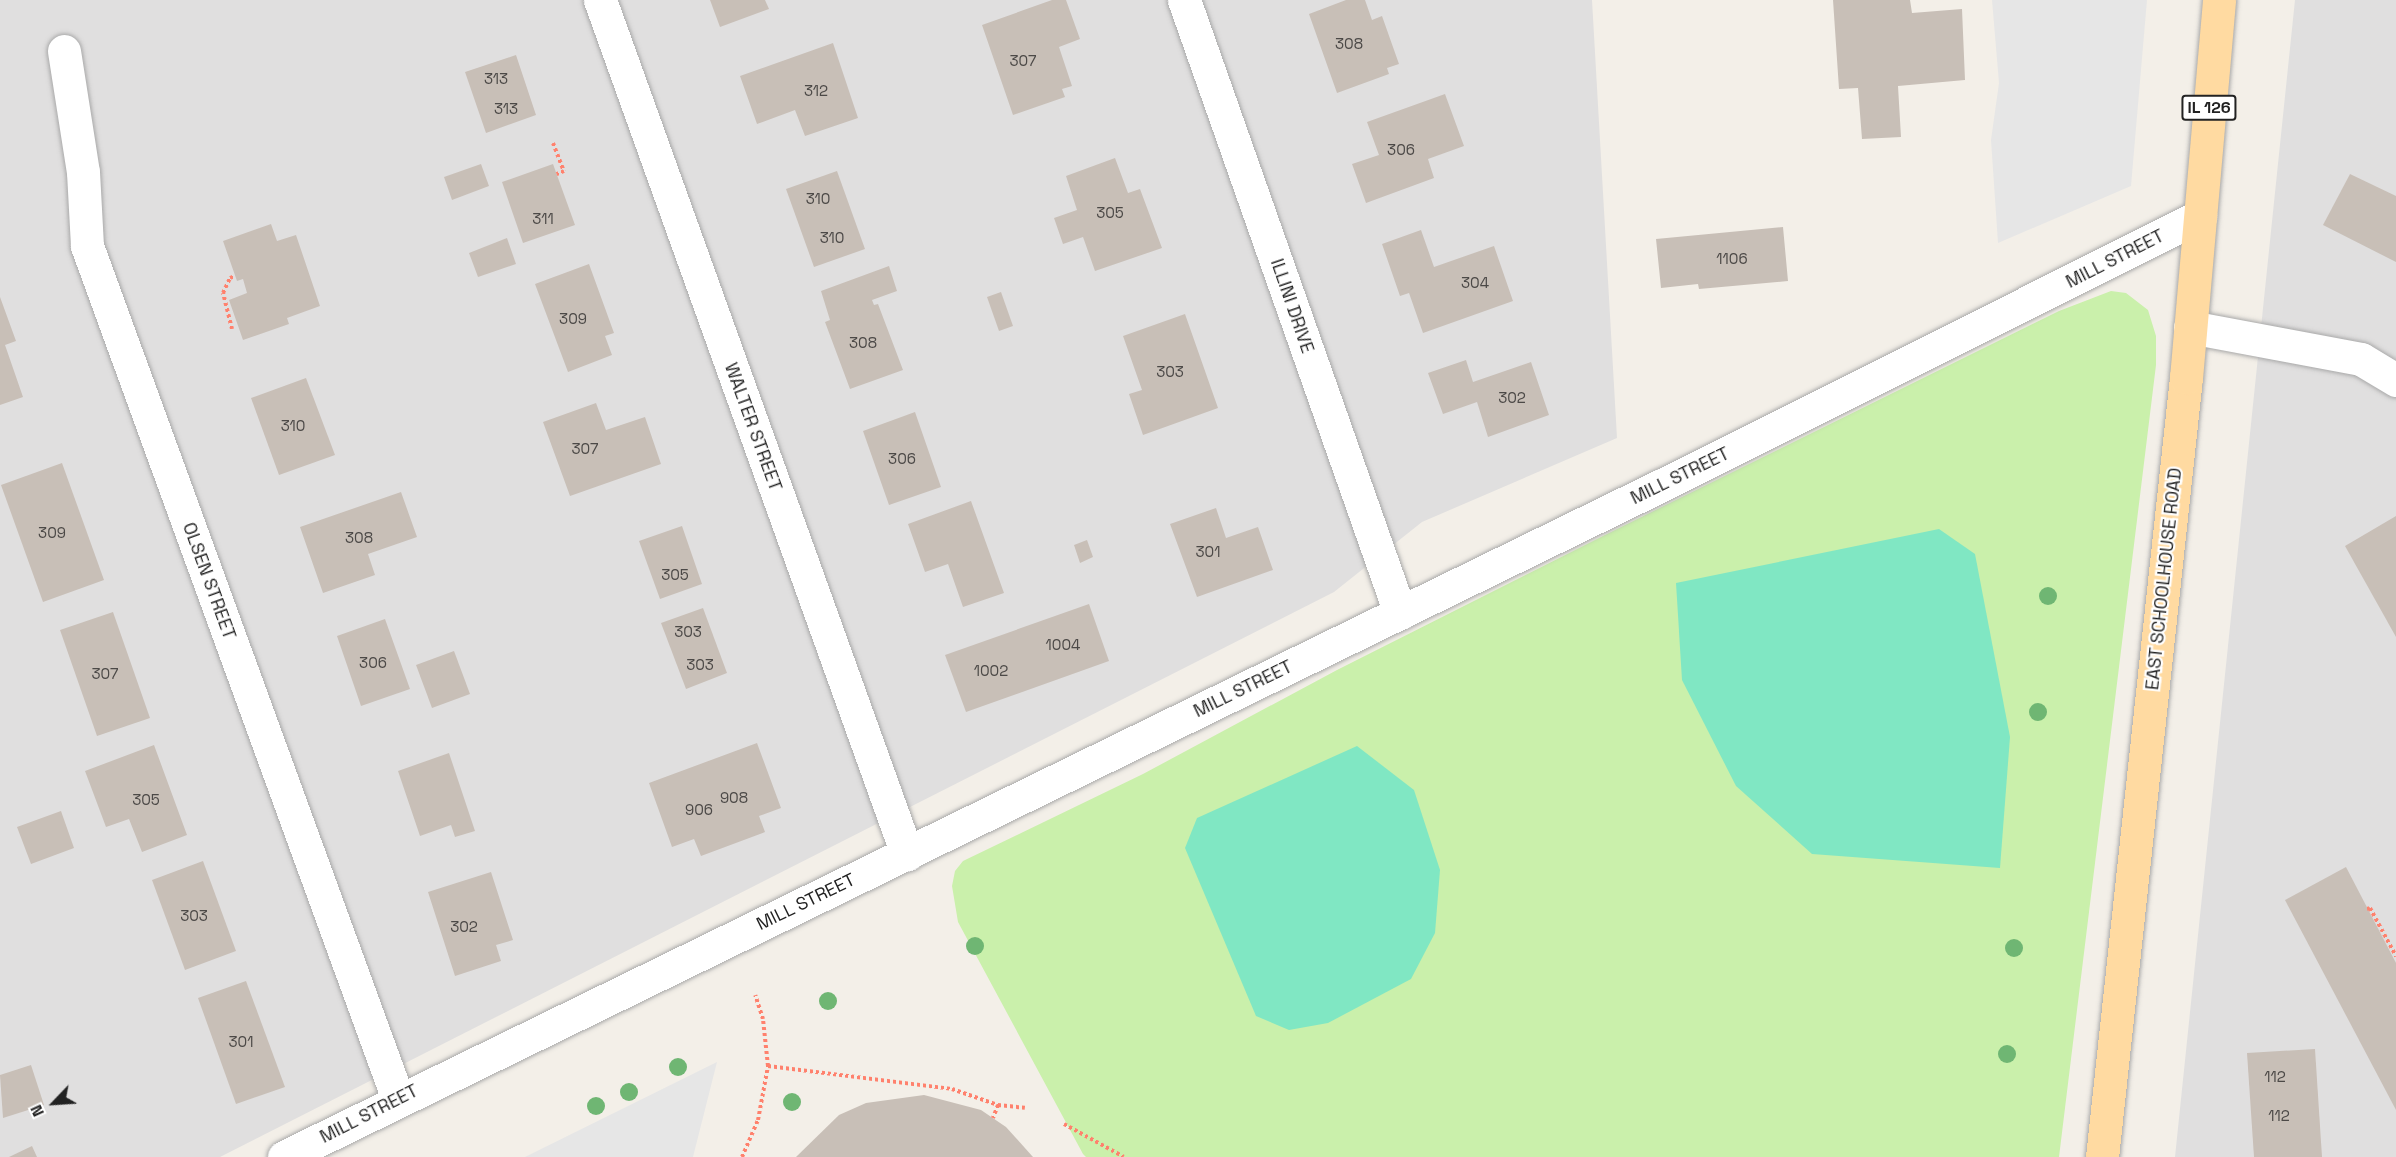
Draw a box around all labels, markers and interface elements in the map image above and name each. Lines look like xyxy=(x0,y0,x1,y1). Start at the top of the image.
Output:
house number: 308 xyxy=(1335,35,1363,53)
house number: 307 xyxy=(1010,52,1036,70)
house number: 313 xyxy=(484,70,508,88)
house number: 312 xyxy=(804,82,828,100)
road number: IL 126 xyxy=(2180,95,2238,121)
house number: 313 xyxy=(494,100,518,118)
house number: 306 xyxy=(1387,141,1415,159)
house number: 310 xyxy=(806,190,830,208)
house number: 305 xyxy=(1096,204,1124,222)
house number: 311 xyxy=(532,210,554,228)
street label: MILL STREET xyxy=(2062,225,2168,293)
house number: 310 xyxy=(820,229,844,247)
house number: 1106 xyxy=(1716,250,1748,268)
street label: ILLINI DRIVE xyxy=(1266,256,1318,356)
house number: 304 xyxy=(1461,274,1489,292)
house number: 309 xyxy=(559,310,587,328)
house number: 308 xyxy=(849,334,877,352)
street label: WALTER STREET xyxy=(720,360,786,494)
house number: 303 xyxy=(1156,363,1184,381)
house number: 302 xyxy=(1498,389,1526,407)
house number: 310 xyxy=(281,417,305,435)
house number: 307 xyxy=(572,440,598,458)
street label: MILL STREET xyxy=(1627,443,1733,509)
house number: 306 xyxy=(888,450,916,468)
street label: EAST SCHOOLHOUSE ROAD xyxy=(2142,467,2186,691)
street label: OLSEN STREET xyxy=(178,520,240,642)
house number: 309 xyxy=(38,524,66,542)
house number: 308 xyxy=(345,529,373,547)
house number: 301 xyxy=(1196,543,1220,561)
house number: 305 xyxy=(661,566,689,584)
house number: 303 xyxy=(674,623,702,641)
house number: 1004 xyxy=(1046,636,1080,654)
house number: 306 xyxy=(359,654,387,672)
house number: 303 xyxy=(686,656,714,674)
street label: MILL STREET xyxy=(1190,656,1296,722)
house number: 1002 xyxy=(974,662,1008,680)
house number: 307 xyxy=(92,665,118,683)
house number: 908 xyxy=(720,789,748,807)
house number: 305 xyxy=(132,791,160,809)
house number: 906 xyxy=(685,801,713,819)
street label: MILL STREET xyxy=(753,869,859,935)
house number: 303 xyxy=(180,907,208,925)
house number: 302 xyxy=(450,918,478,936)
house number: 301 xyxy=(229,1033,253,1051)
house number: 112 xyxy=(2264,1068,2286,1086)
north arrow xyxy=(24,1073,84,1133)
street label: MILL STREET xyxy=(316,1080,422,1148)
text: N xyxy=(25,1102,49,1120)
house number: 112 xyxy=(2268,1107,2290,1125)

